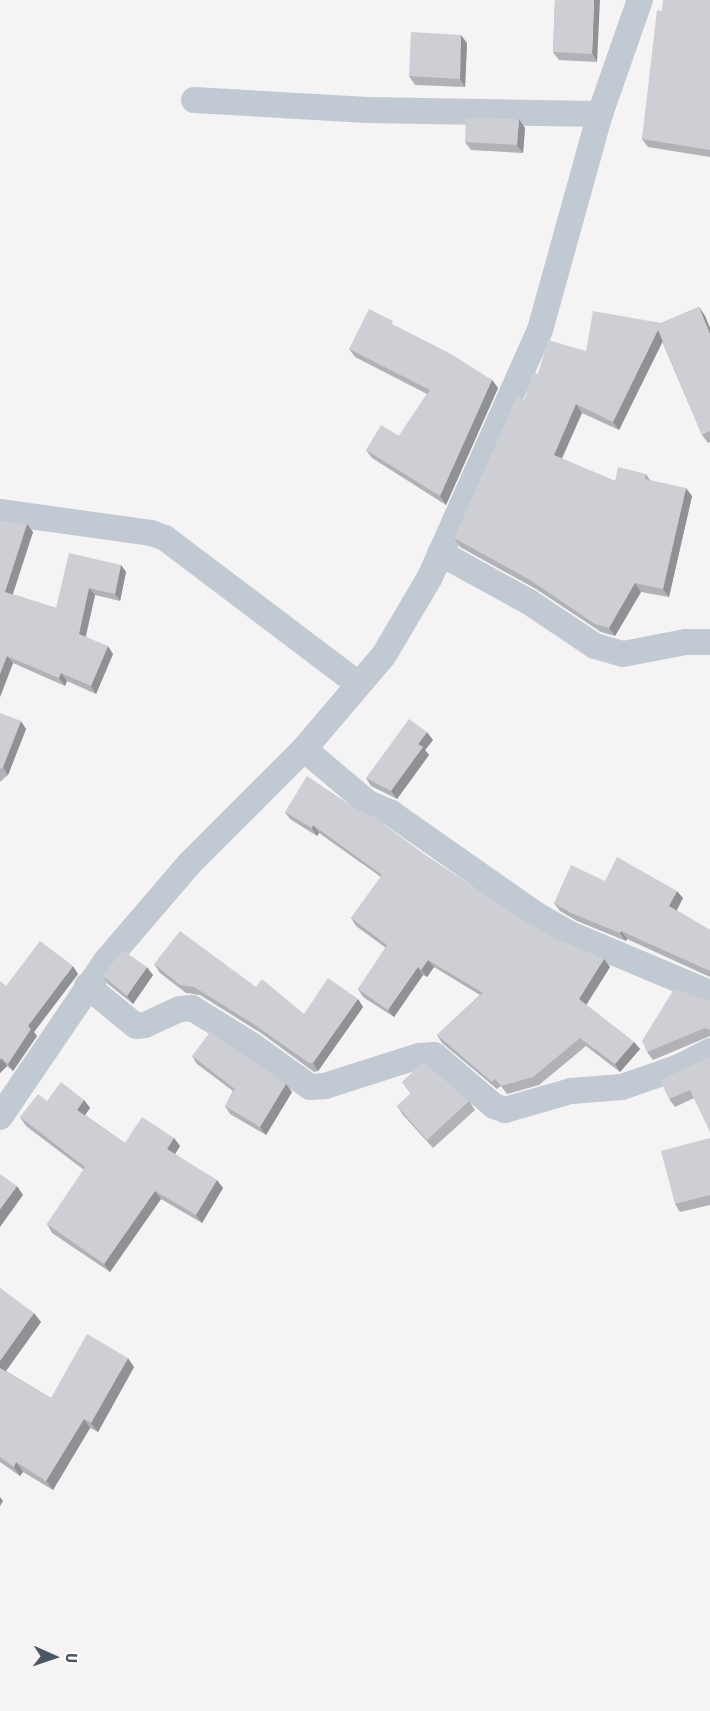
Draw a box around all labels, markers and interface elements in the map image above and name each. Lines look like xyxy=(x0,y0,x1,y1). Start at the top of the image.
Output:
north arrow xyxy=(24,1627,84,1687)
text: U xyxy=(63,1653,81,1663)

